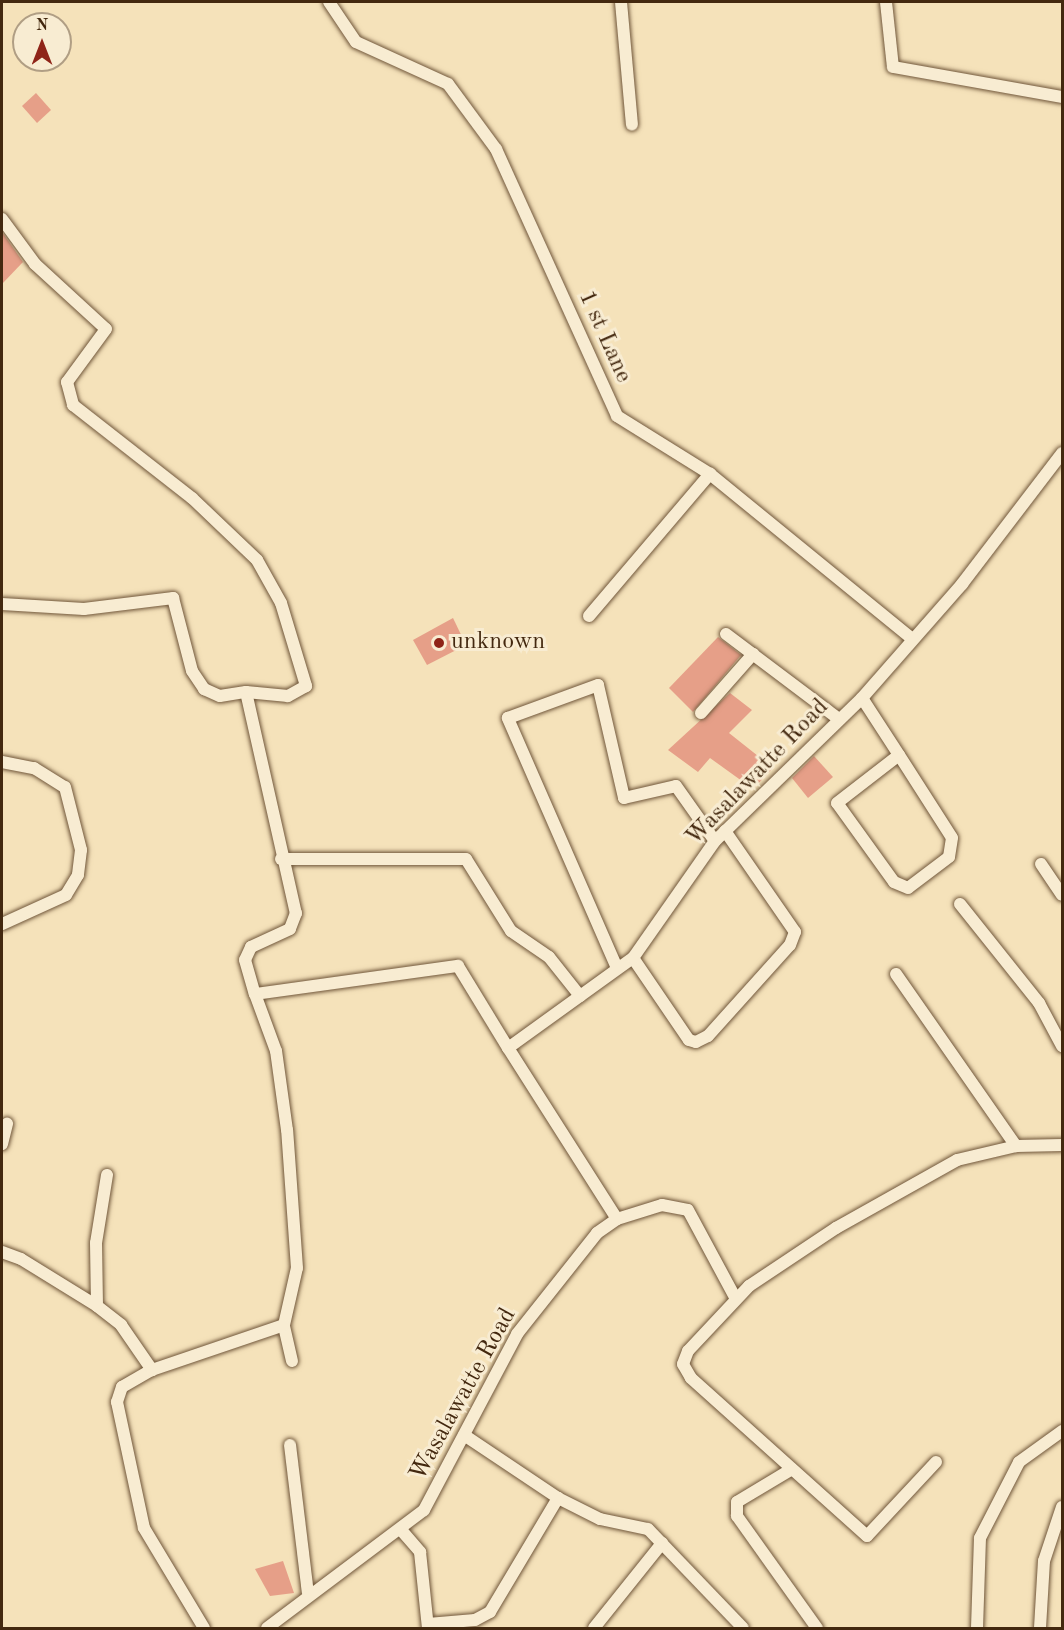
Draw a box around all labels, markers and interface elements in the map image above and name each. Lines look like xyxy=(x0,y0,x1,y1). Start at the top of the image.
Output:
north arrow xyxy=(12,12,72,72)
text: N xyxy=(36,18,48,34)
street label: 1 st Lane xyxy=(571,286,637,388)
place label: unknown xyxy=(451,629,545,657)
marker: unknown xyxy=(432,636,446,650)
street label: Wasalawatte Road xyxy=(680,693,836,853)
street label: Wasalawatte Road xyxy=(405,1303,523,1487)

